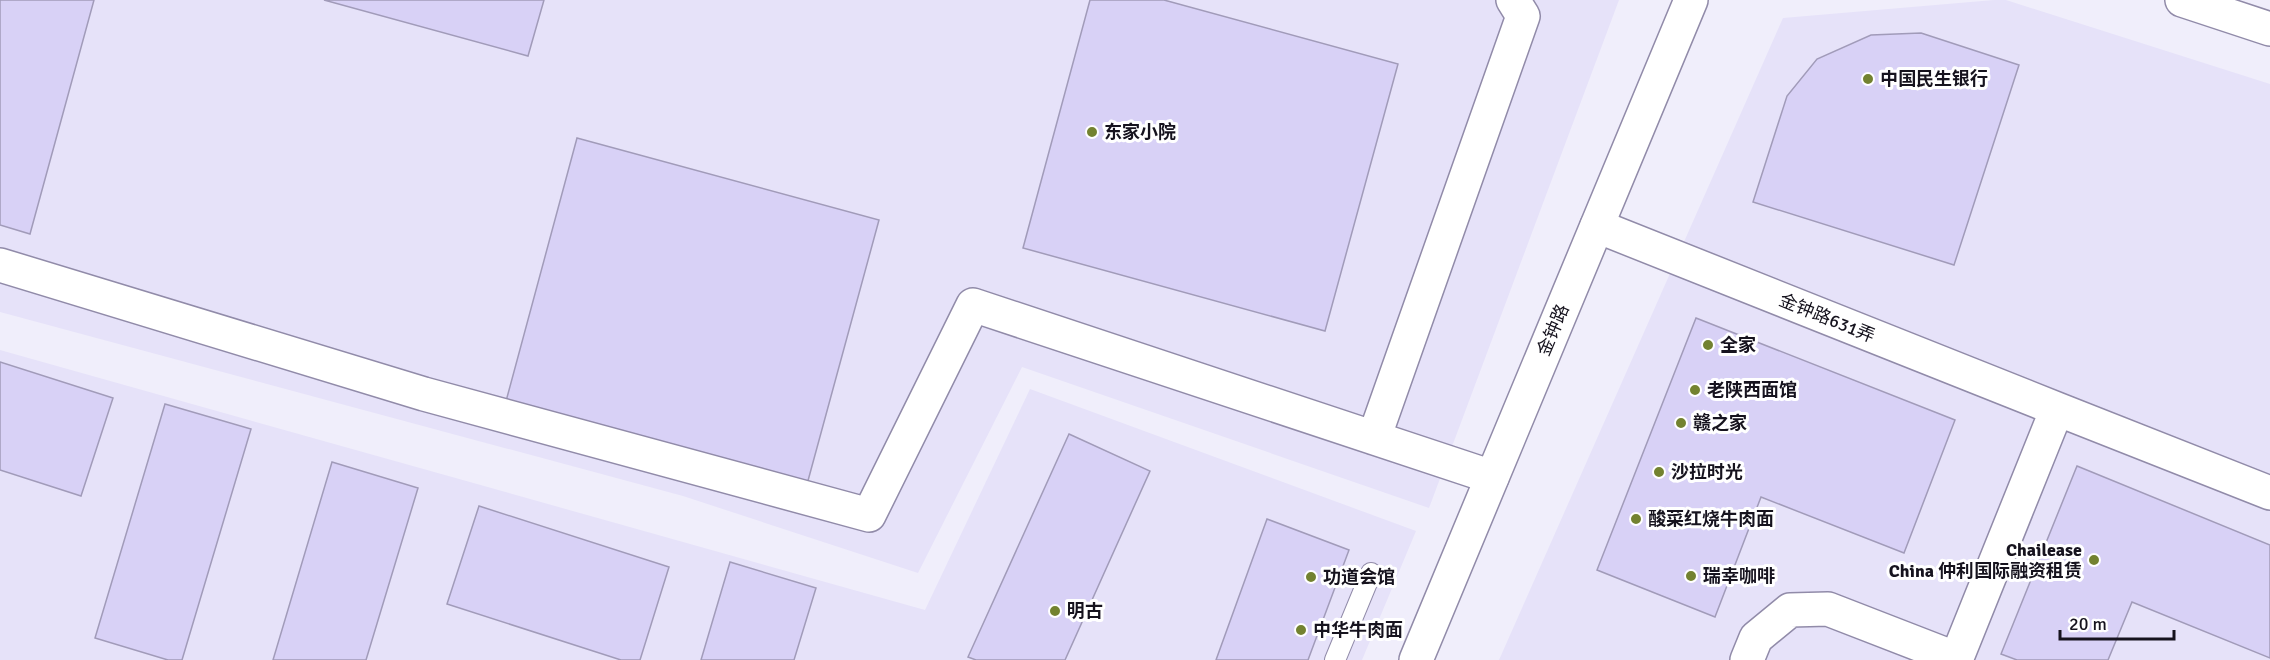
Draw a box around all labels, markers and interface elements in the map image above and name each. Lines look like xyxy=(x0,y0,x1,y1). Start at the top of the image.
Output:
place label: 中国民生银行 xyxy=(1880,68,1988,90)
marker: 中国民生银行 xyxy=(1861,72,1875,86)
place label: 东家小院 xyxy=(1104,121,1176,143)
marker: 东家小院 xyxy=(1085,125,1099,139)
street label: 金钟路631弄 xyxy=(1776,289,1878,347)
street label: 金钟路 xyxy=(1532,301,1574,359)
place label: 全家 xyxy=(1720,334,1756,356)
marker: 全家 xyxy=(1701,338,1715,352)
place label: 老陕西面馆 xyxy=(1707,379,1797,401)
marker: 老陕西面馆 xyxy=(1688,383,1702,397)
place label: 赣之家 xyxy=(1693,412,1747,434)
marker: 赣之家 xyxy=(1674,416,1688,430)
place label: 沙拉时光 xyxy=(1671,461,1743,483)
marker: 沙拉时光 xyxy=(1652,465,1666,479)
place label: 酸菜红烧牛肉面 xyxy=(1648,508,1774,530)
marker: 酸菜红烧牛肉面 xyxy=(1629,512,1643,526)
place label: Chailease China 仲利国际融资租赁 xyxy=(1889,539,2082,582)
marker: Chailease China 仲利国际融资租赁 xyxy=(2087,553,2101,567)
place label: 瑞幸咖啡 xyxy=(1703,565,1775,587)
place label: 功道会馆 xyxy=(1323,566,1395,588)
marker: 瑞幸咖啡 xyxy=(1684,569,1698,583)
marker: 功道会馆 xyxy=(1304,570,1318,584)
place label: 明古 xyxy=(1067,600,1103,622)
scale bar xyxy=(2060,603,2174,641)
marker: 明古 xyxy=(1048,604,1062,618)
text: 20 m xyxy=(2069,613,2107,635)
place label: 中华牛肉面 xyxy=(1313,619,1403,641)
marker: 中华牛肉面 xyxy=(1294,623,1308,637)

